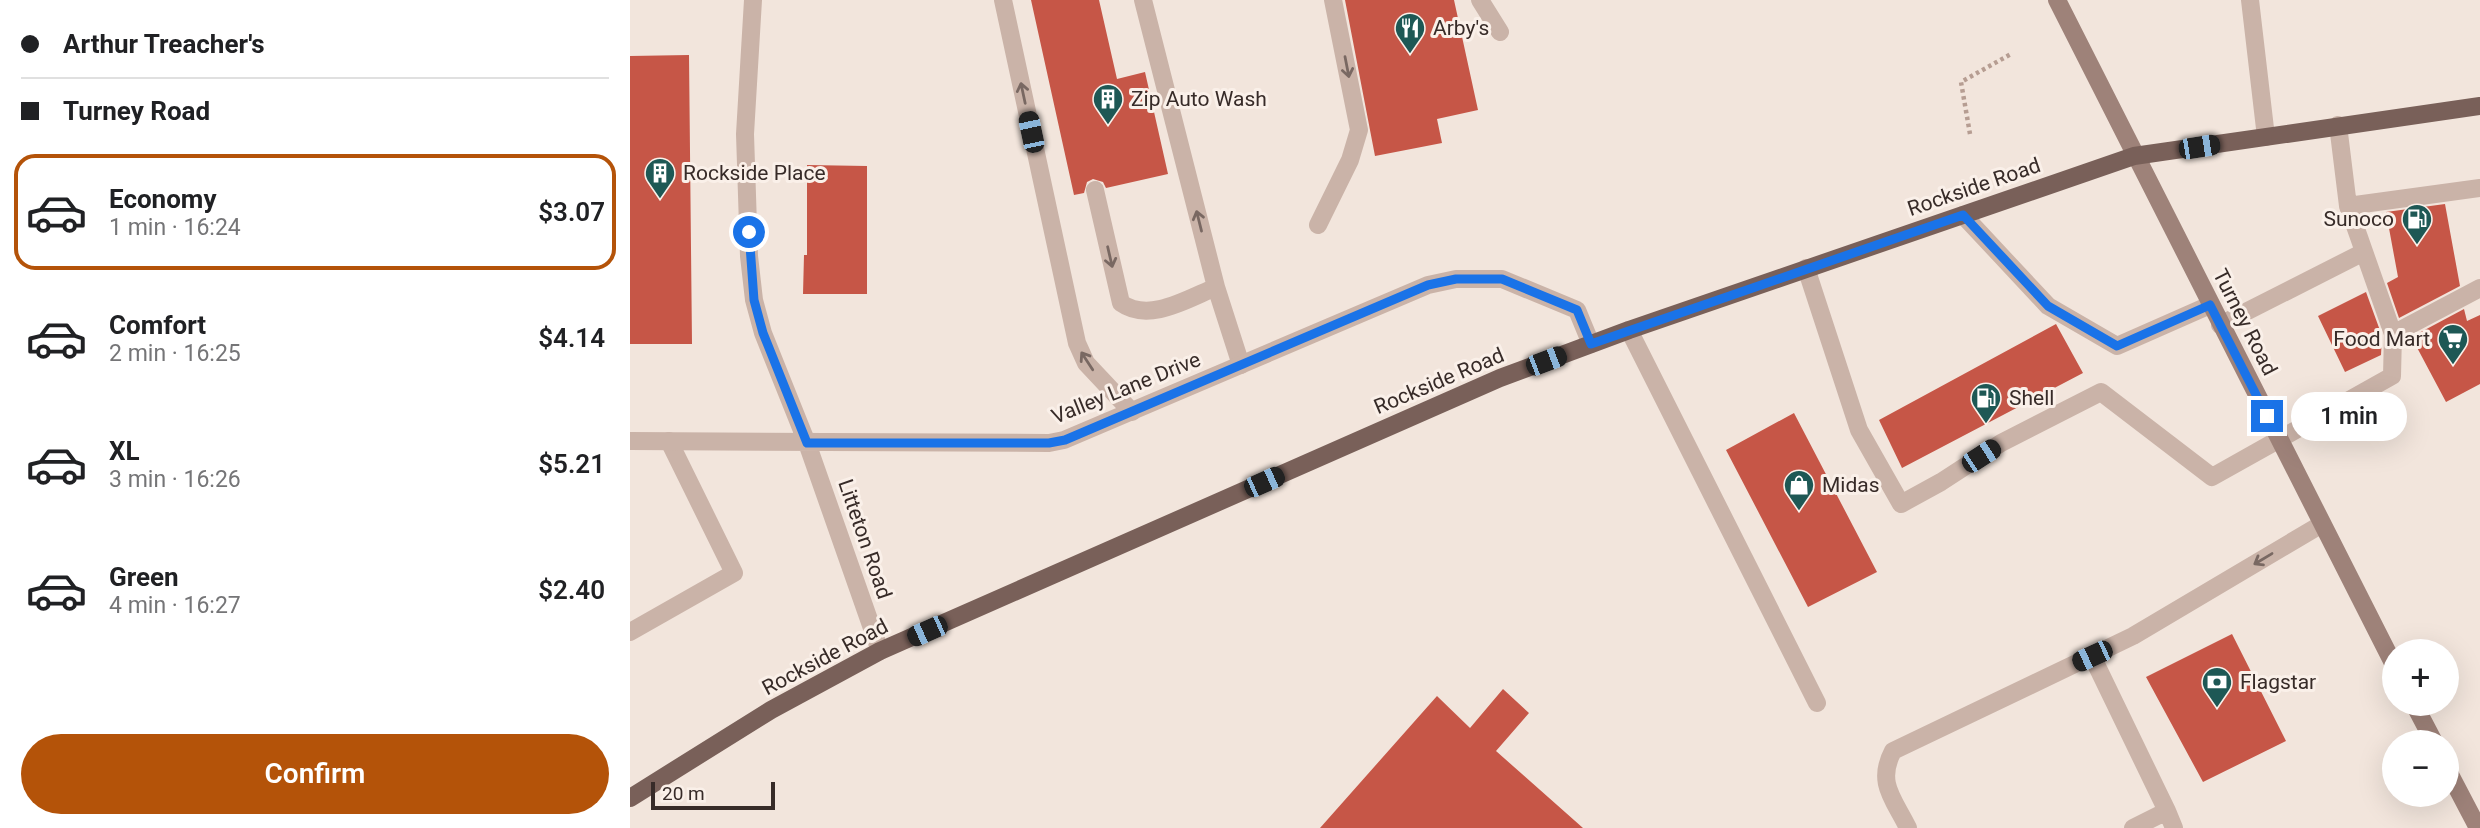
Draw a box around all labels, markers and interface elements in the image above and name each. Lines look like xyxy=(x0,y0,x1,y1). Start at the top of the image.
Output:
restaurant icon: Arby's xyxy=(1393,11,1427,55)
place label: Arby's xyxy=(1433,16,1489,40)
text: Arthur Treacher's xyxy=(63,29,265,59)
one-way arrow xyxy=(1340,55,1354,78)
one-way arrow xyxy=(1016,82,1029,105)
building icon: Zip Auto Wash xyxy=(1091,82,1125,126)
place label: Zip Auto Wash xyxy=(1131,87,1267,111)
text: Turney Road xyxy=(63,96,210,126)
car xyxy=(1017,109,1046,155)
car xyxy=(2177,133,2222,161)
street label: Rockside Road xyxy=(1904,153,2044,221)
building icon: Rockside Place xyxy=(643,156,677,200)
place label: Rockside Place xyxy=(683,161,826,185)
icon: car xyxy=(25,181,88,244)
text: Economy xyxy=(109,184,216,214)
text: $3.07 xyxy=(538,197,605,227)
fuel station icon: Sunoco xyxy=(2400,202,2434,246)
place label: Sunoco xyxy=(2323,207,2394,231)
one-way arrow xyxy=(1192,210,1205,232)
text: 1 min · 16:24 xyxy=(109,214,241,241)
route start xyxy=(733,216,765,248)
one-way arrow xyxy=(1104,245,1117,268)
street label: Turney Road xyxy=(2208,265,2282,379)
icon: car xyxy=(25,307,88,370)
text: Comfort xyxy=(109,310,206,340)
supermarket icon: Food Mart xyxy=(2436,322,2470,366)
text: $4.14 xyxy=(538,323,605,353)
place label: Food Mart xyxy=(2333,327,2430,351)
text: 2 min · 16:25 xyxy=(109,340,241,367)
street label: Rockside Road xyxy=(1370,343,1508,419)
car xyxy=(1523,344,1570,378)
street label: Valley Lane Drive xyxy=(1048,347,1204,429)
one-way arrow xyxy=(1080,352,1095,371)
fuel station icon: Shell xyxy=(1969,381,2003,425)
place label: Shell xyxy=(2009,386,2054,410)
callout: 1 min xyxy=(2292,392,2407,440)
route end xyxy=(2251,400,2283,432)
text: 1 min xyxy=(2320,403,2378,430)
icon: car xyxy=(25,433,88,496)
text: XL xyxy=(109,436,140,466)
car xyxy=(1958,436,2005,476)
text: $5.21 xyxy=(538,449,605,479)
car xyxy=(1241,464,1288,500)
text: 3 min · 16:26 xyxy=(109,466,241,493)
shop icon: Midas xyxy=(1782,468,1816,512)
place label: Midas xyxy=(1822,473,1880,497)
street label: Litteton Road xyxy=(833,476,897,602)
one-way arrow xyxy=(2253,552,2273,566)
icon: car xyxy=(25,559,88,622)
text: Green xyxy=(109,562,179,592)
text: $2.40 xyxy=(538,575,605,605)
text: 4 min · 16:27 xyxy=(109,592,241,619)
car xyxy=(904,613,951,649)
street label: Rockside Road xyxy=(758,614,892,700)
car xyxy=(2069,638,2116,674)
map controls xyxy=(2382,639,2459,807)
button: + xyxy=(2382,639,2459,716)
bank icon: Flagstar xyxy=(2200,665,2234,709)
place label: Flagstar xyxy=(2240,670,2316,694)
button: − xyxy=(2382,730,2459,807)
button: Confirm xyxy=(21,734,609,814)
scale bar xyxy=(651,779,775,811)
text: 20 m xyxy=(662,782,705,805)

